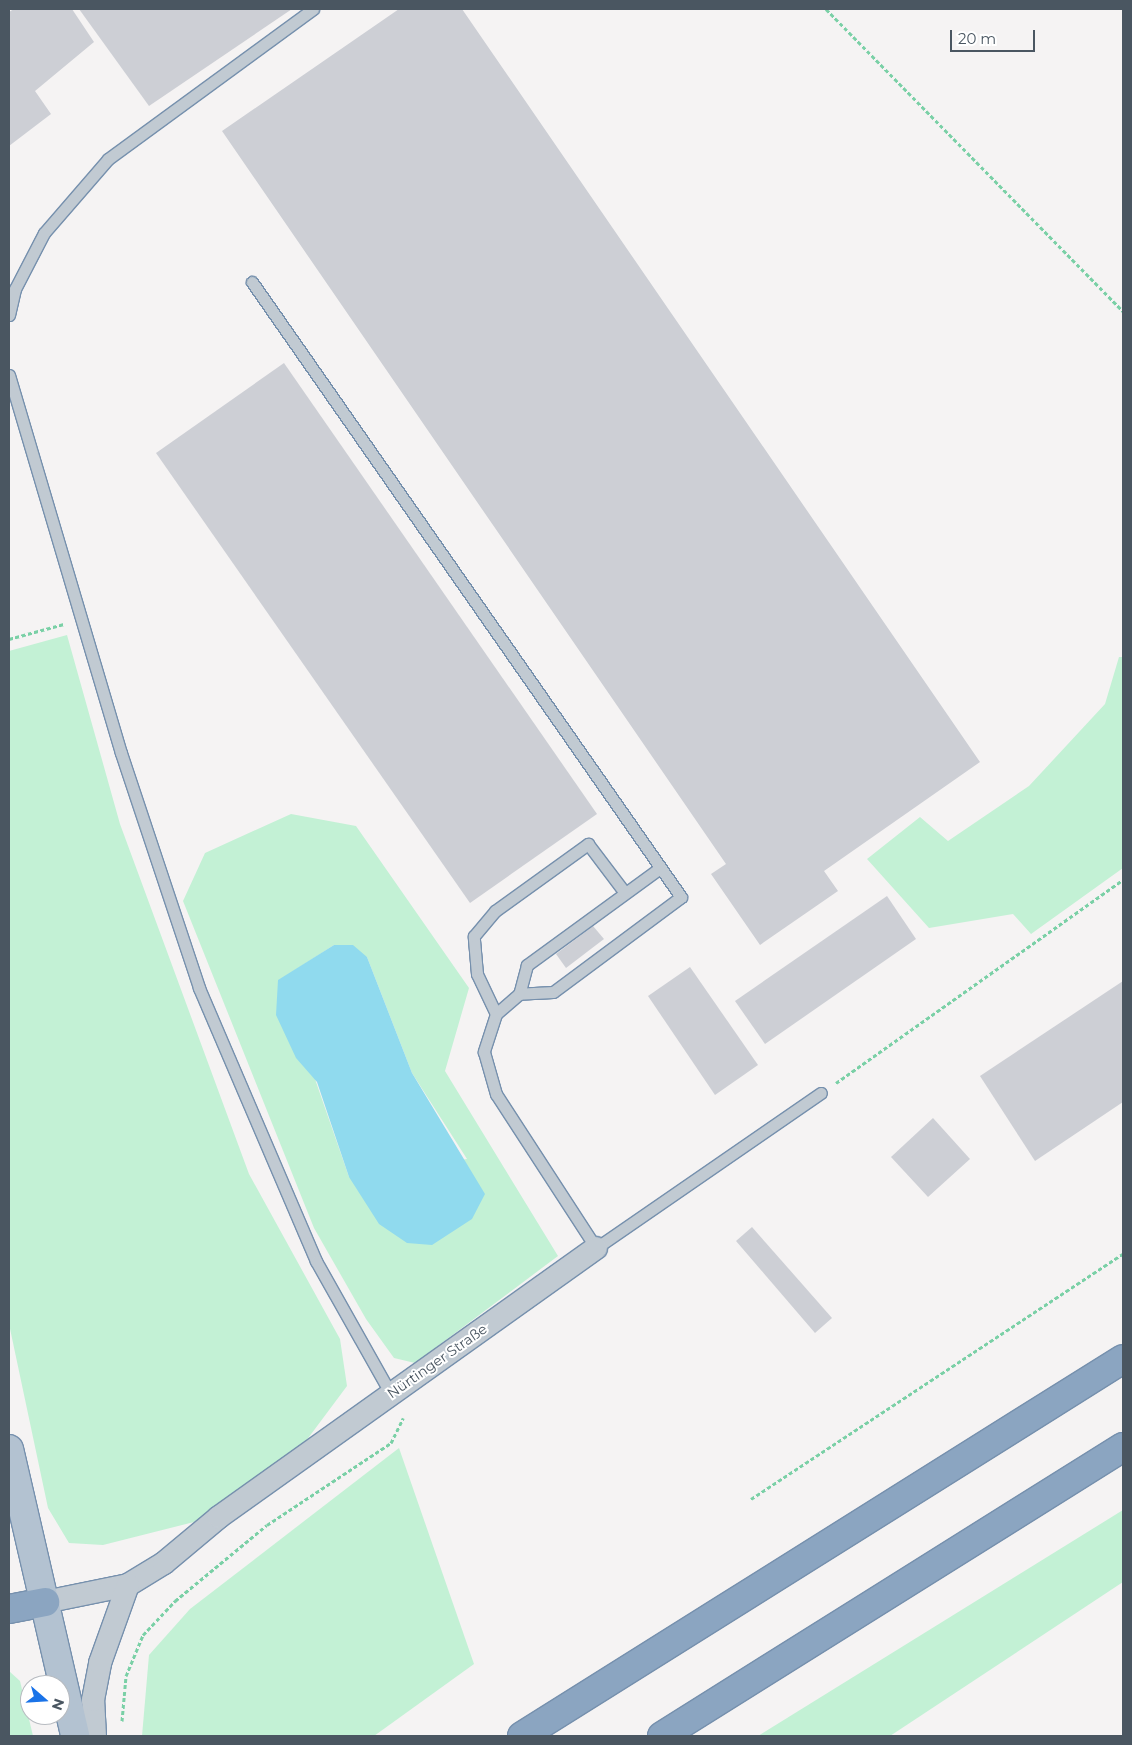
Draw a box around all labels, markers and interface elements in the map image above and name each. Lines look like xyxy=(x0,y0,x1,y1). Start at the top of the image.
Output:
scale bar xyxy=(952,20,1037,52)
text: 20 m xyxy=(958,29,996,48)
street label: Nürtinger Straße xyxy=(384,1320,490,1402)
north arrow xyxy=(20,1675,70,1725)
text: N xyxy=(48,1696,69,1713)

